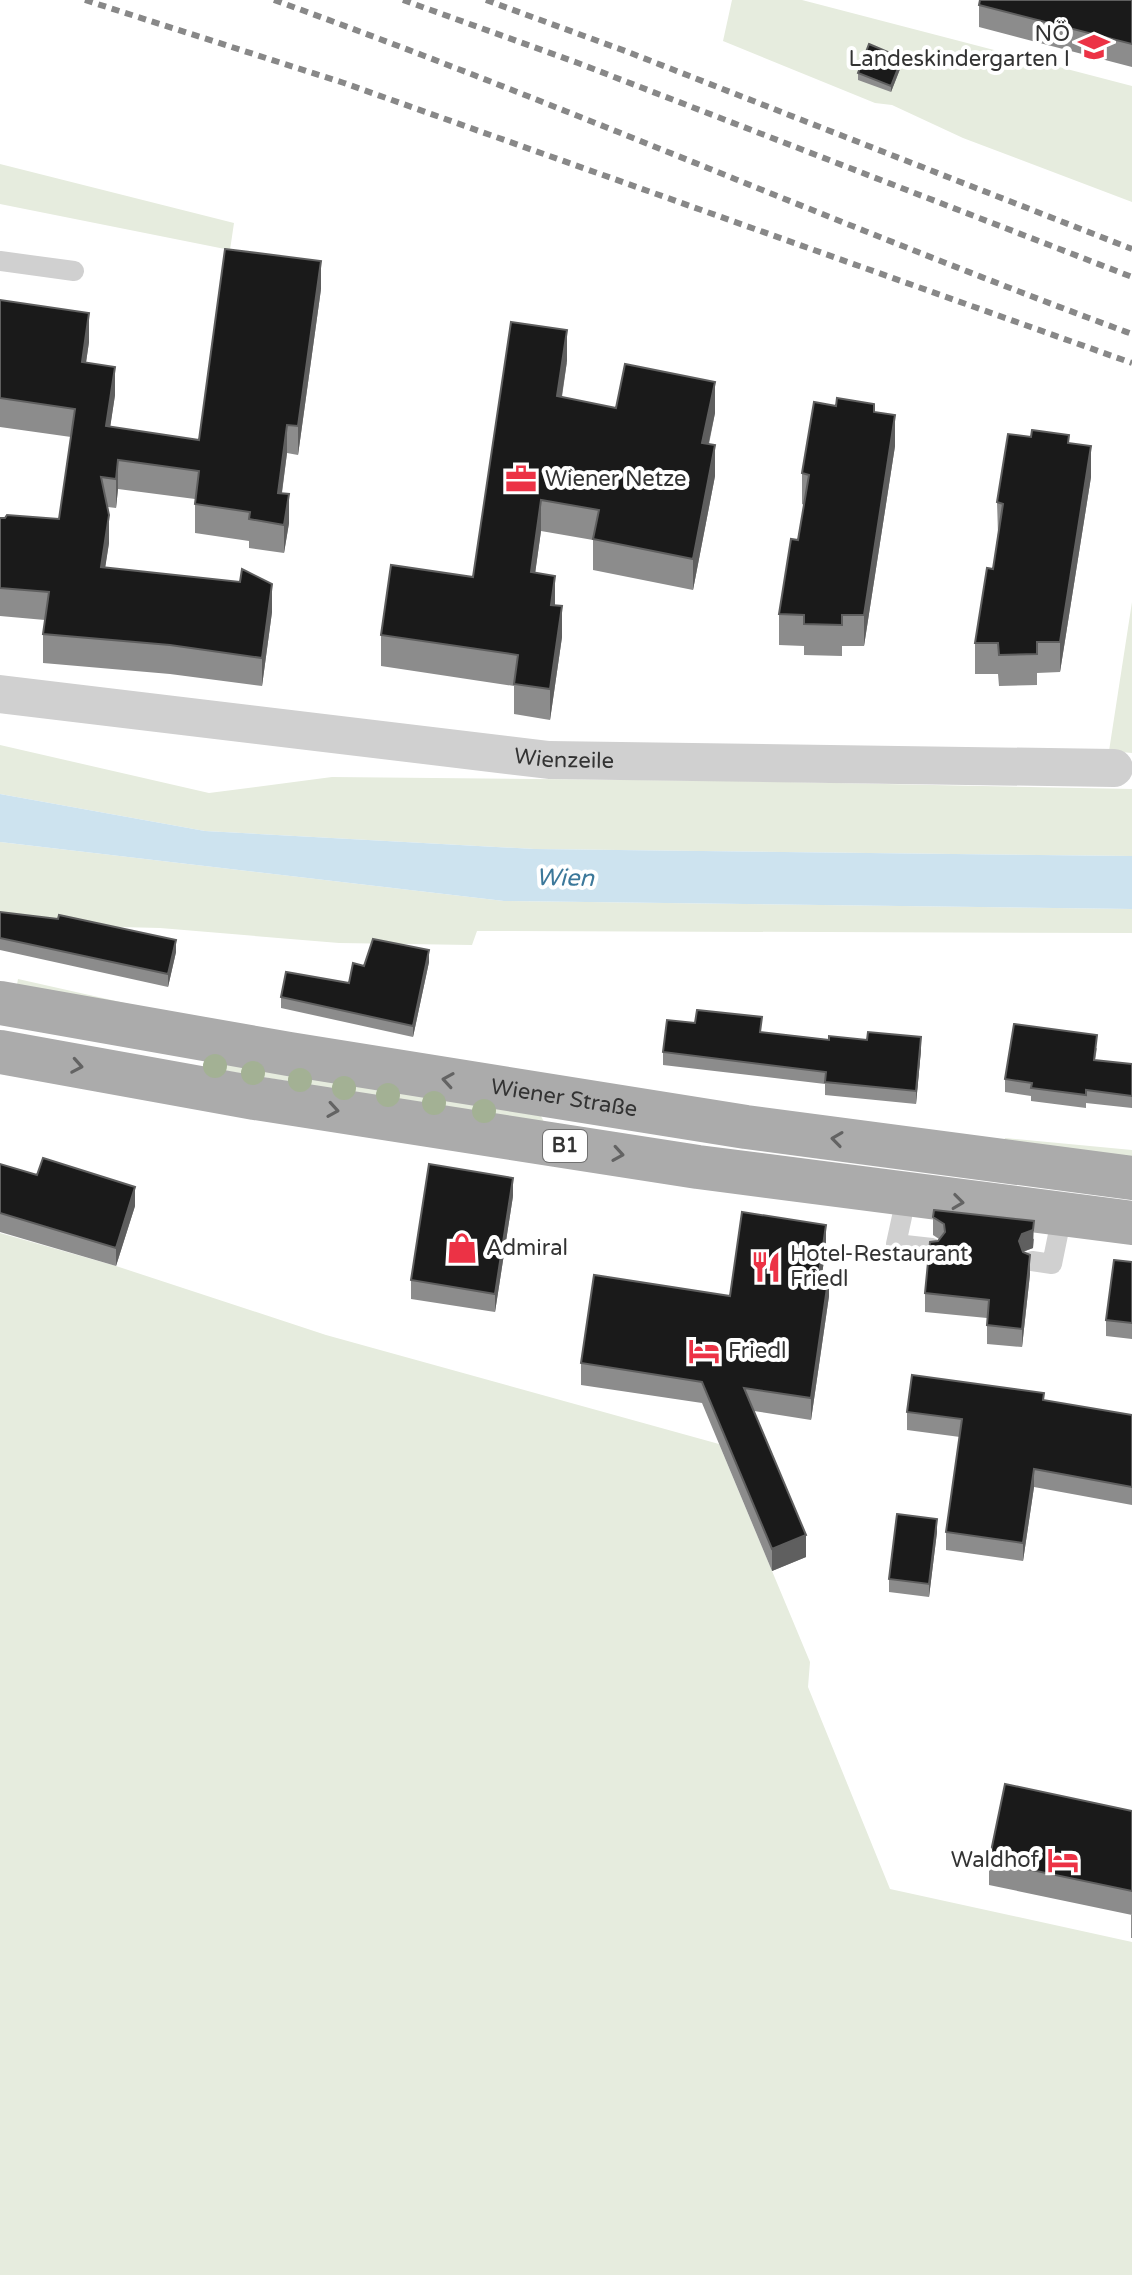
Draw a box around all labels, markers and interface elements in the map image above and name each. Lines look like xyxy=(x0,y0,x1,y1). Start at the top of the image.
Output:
place label: NÖ Landeskindergarten I xyxy=(849,21,1070,72)
school or university icon: NÖ Landeskindergarten I xyxy=(1077,30,1111,64)
office icon: Wiener Netze xyxy=(504,462,538,496)
place label: Wiener Netze xyxy=(545,466,687,492)
street label: Wienzeile xyxy=(513,743,614,774)
water label: Wien xyxy=(536,863,596,893)
one-way arrow xyxy=(70,1057,84,1074)
one-way arrow xyxy=(441,1073,455,1090)
street label: Wiener Straße xyxy=(489,1073,639,1122)
one-way arrow xyxy=(326,1101,340,1118)
road number: B1 xyxy=(543,1130,587,1162)
one-way arrow xyxy=(830,1131,844,1148)
one-way arrow xyxy=(611,1145,624,1162)
one-way arrow xyxy=(951,1193,965,1210)
shop icon: Admiral xyxy=(445,1231,479,1265)
place label: Admiral xyxy=(486,1235,568,1261)
place label: Hotel-Restaurant Friedl xyxy=(790,1241,968,1292)
restaurant icon: Hotel-Restaurant Friedl xyxy=(749,1250,783,1284)
hotel icon: Friedl xyxy=(687,1334,721,1368)
place label: Friedl xyxy=(728,1338,787,1364)
hotel icon: Waldhof xyxy=(1046,1843,1080,1877)
place label: Waldhof xyxy=(951,1847,1040,1873)

